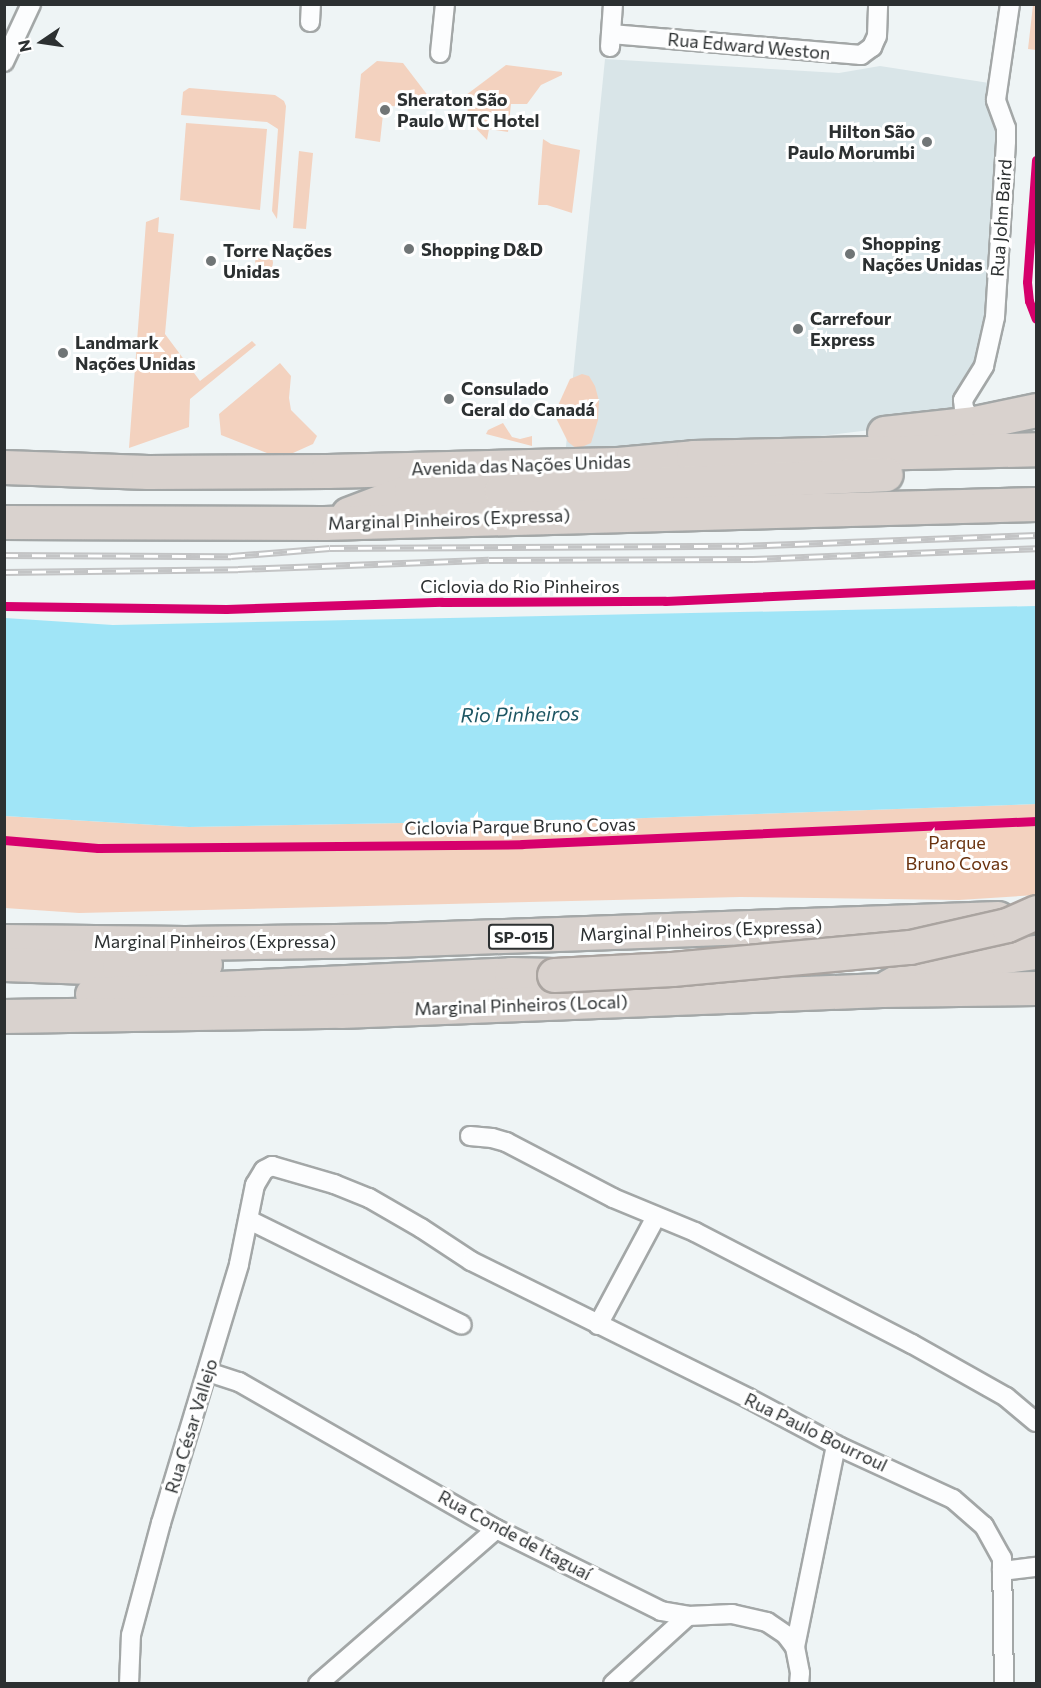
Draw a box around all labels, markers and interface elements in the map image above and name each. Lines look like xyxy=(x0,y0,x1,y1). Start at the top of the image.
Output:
north arrow xyxy=(12,12,72,72)
street label: Rua Edward Weston xyxy=(667,28,831,64)
text: N xyxy=(13,38,35,54)
place label: Sheraton São Paulo WTC Hotel xyxy=(397,89,539,132)
marker: Sheraton São Paulo WTC Hotel xyxy=(378,103,392,117)
place label: Hilton São Paulo Morumbi xyxy=(787,121,915,164)
marker: Hilton São Paulo Morumbi xyxy=(920,135,934,149)
street label: Rua John Baird xyxy=(986,158,1016,278)
place label: Shopping Nações Unidas xyxy=(862,233,983,276)
place label: Shopping D&D xyxy=(421,238,543,260)
place label: Torre Nações Unidas xyxy=(223,240,332,282)
marker: Shopping D&D xyxy=(402,242,416,256)
marker: Shopping Nações Unidas xyxy=(843,247,857,261)
marker: Torre Nações Unidas xyxy=(204,254,218,268)
place label: Carrefour Express xyxy=(810,308,891,350)
marker: Carrefour Express xyxy=(791,322,805,336)
place label: Landmark Nações Unidas xyxy=(75,332,196,374)
marker: Landmark Nações Unidas xyxy=(56,346,70,360)
place label: Consulado Geral do Canadá xyxy=(461,378,595,420)
marker: Consulado Geral do Canadá xyxy=(442,392,456,406)
street label: Avenida das Nações Unidas xyxy=(411,450,631,480)
street label: Marginal Pinheiros (Expressa) xyxy=(327,504,571,534)
street label: Ciclovia do Rio Pinheiros xyxy=(420,575,620,597)
water label: Rio Pinheiros xyxy=(460,701,580,727)
street label: Ciclovia Parque Bruno Covas xyxy=(404,813,636,839)
park label: Parque Bruno Covas xyxy=(906,832,1008,874)
street label: Marginal Pinheiros (Expressa) xyxy=(579,915,823,945)
road number: SP-015 xyxy=(486,924,556,950)
street label: Marginal Pinheiros (Expressa) xyxy=(94,930,336,952)
street label: Marginal Pinheiros (Local) xyxy=(414,990,628,1020)
street label: Rua César Vallejo xyxy=(160,1356,222,1496)
street label: Rua Paulo Bourroul xyxy=(741,1388,891,1476)
street label: Rua Conde de Itaguaí xyxy=(435,1485,595,1585)

